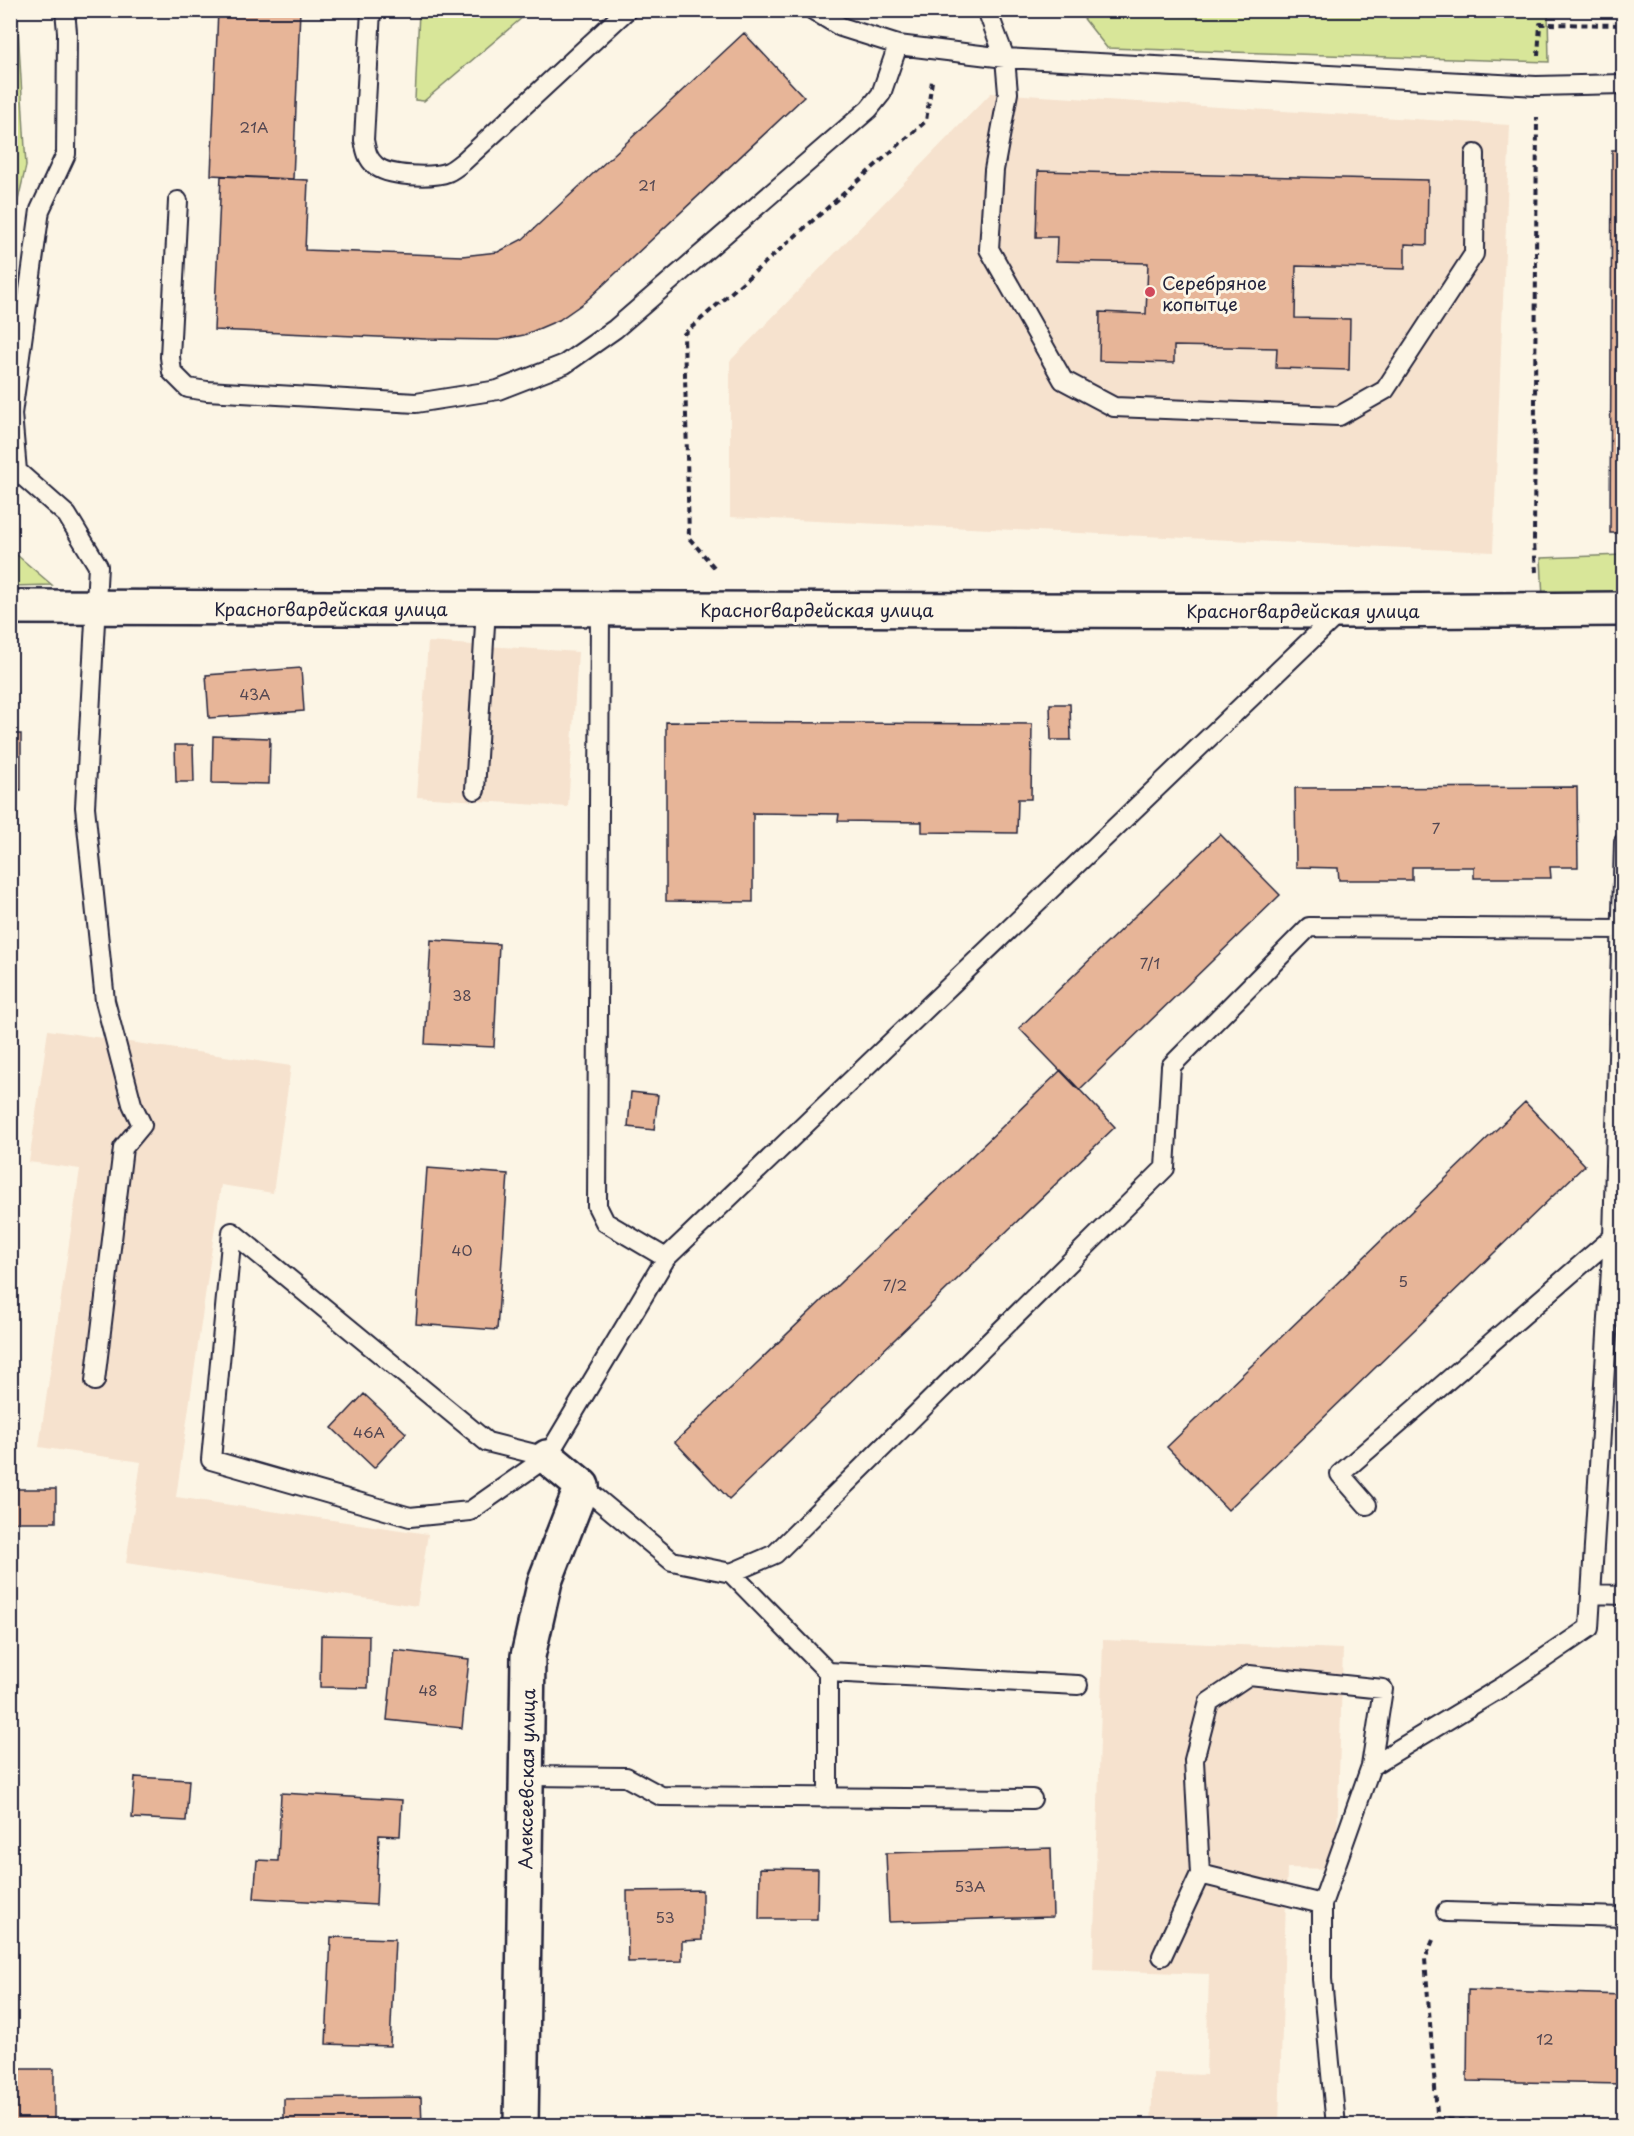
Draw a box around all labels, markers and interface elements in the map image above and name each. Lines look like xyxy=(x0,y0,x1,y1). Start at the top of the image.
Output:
house number: 21А xyxy=(240,115,268,138)
house number: 21 xyxy=(638,173,656,196)
place label: Серебряное копытце xyxy=(1162,269,1267,317)
marker: Серебряное копытце xyxy=(1143,285,1157,299)
street label: Красногвардейская улица xyxy=(214,595,448,622)
street label: Красногвардейская улица xyxy=(700,596,934,623)
street label: Красногвардейская улица xyxy=(1186,597,1420,624)
house number: 43А xyxy=(240,682,270,705)
house number: 7 xyxy=(1432,816,1441,839)
house number: 7/1 xyxy=(1140,951,1160,974)
house number: 38 xyxy=(452,983,472,1006)
house number: 40 xyxy=(452,1238,472,1261)
house number: 5 xyxy=(1398,1269,1408,1292)
house number: 7/2 xyxy=(883,1273,907,1296)
house number: 46А xyxy=(353,1420,385,1443)
house number: 48 xyxy=(418,1678,438,1701)
street label: Алексеевская улица xyxy=(511,1688,541,1870)
house number: 53А xyxy=(955,1874,985,1897)
house number: 53 xyxy=(655,1905,675,1928)
house number: 12 xyxy=(1536,2027,1554,2050)

